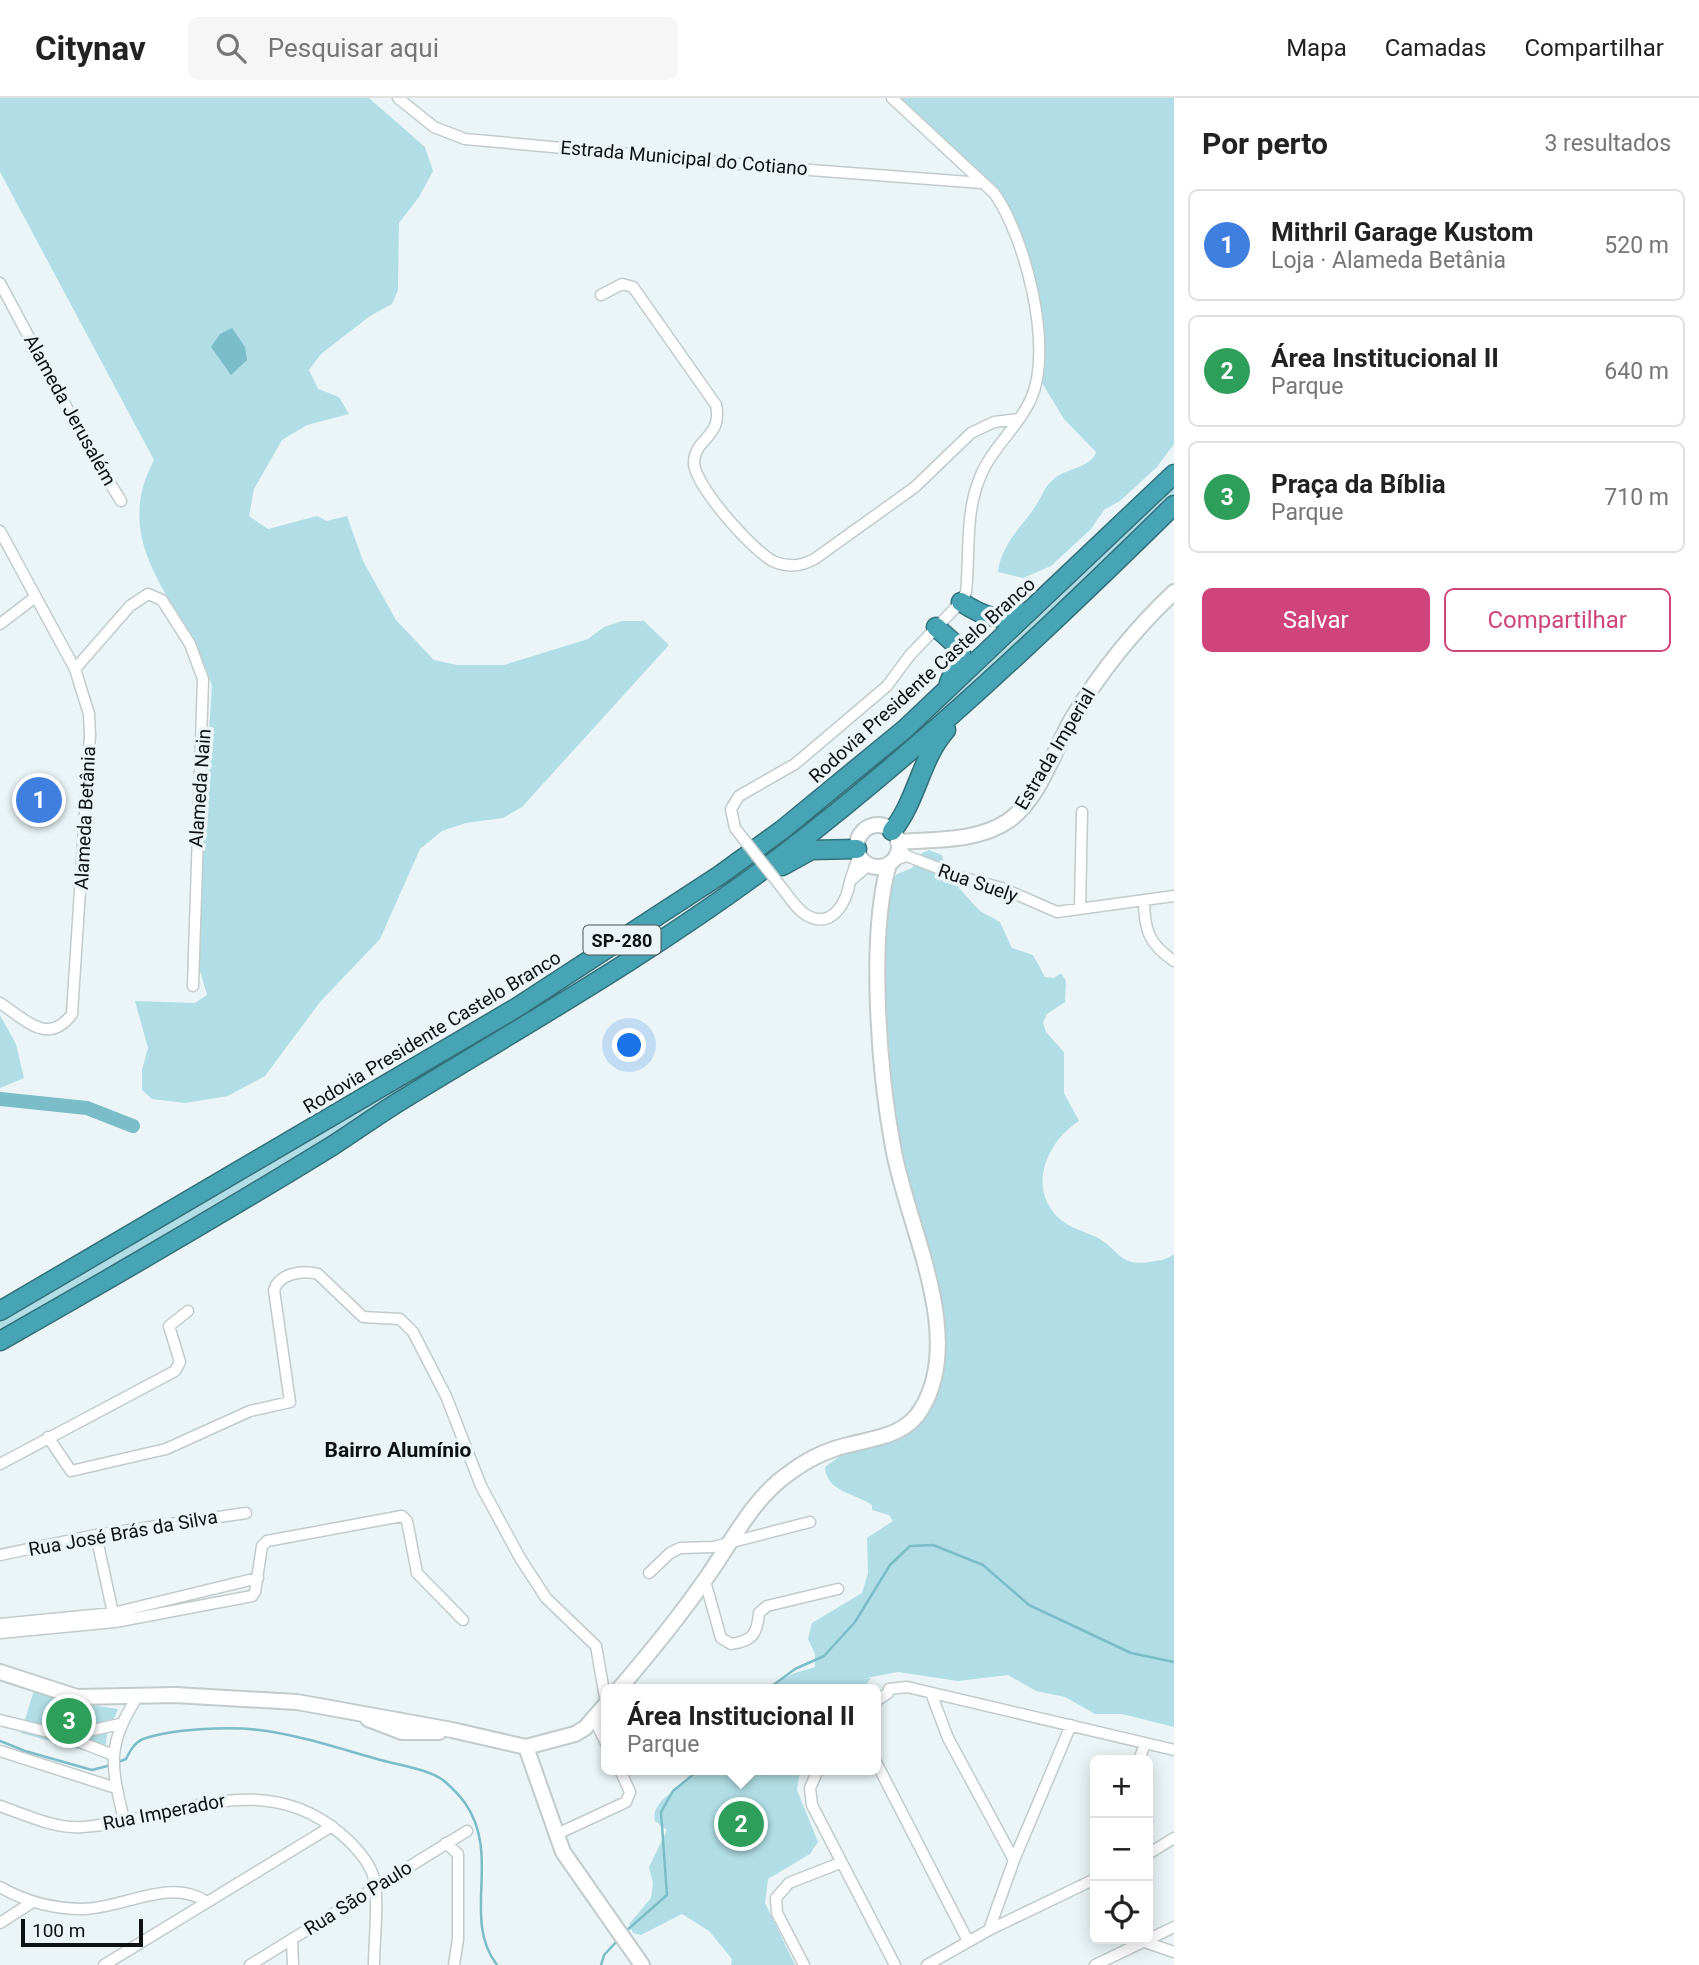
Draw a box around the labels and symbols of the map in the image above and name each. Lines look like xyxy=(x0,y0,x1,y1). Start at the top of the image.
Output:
street label: Estrada Municipal do Cotiano xyxy=(559,136,809,180)
street label: Alameda Jerusalém xyxy=(19,331,121,489)
street label: Rodovia Presidente Castelo Branco xyxy=(804,572,1040,788)
street label: Estrada Imperial xyxy=(1010,684,1100,814)
street label: Alameda Nain xyxy=(184,728,216,848)
street label: Alameda Betânia xyxy=(70,746,100,890)
pin: 1 xyxy=(16,774,62,826)
street label: Rua Suely xyxy=(935,859,1021,907)
road number: SP-280 xyxy=(584,926,660,954)
street label: Rodovia Presidente Castelo Branco xyxy=(299,946,565,1118)
your location xyxy=(612,1028,646,1062)
district label: Bairro Alumínio xyxy=(325,1438,472,1462)
street label: Rua José Brás da Silva xyxy=(27,1505,219,1561)
pin: 3 xyxy=(46,1695,92,1747)
street label: Rua Imperador xyxy=(101,1789,228,1835)
pin: 2 xyxy=(718,1798,764,1850)
street label: Rua São Paulo xyxy=(300,1856,416,1940)
scale bar xyxy=(21,1916,144,1948)

